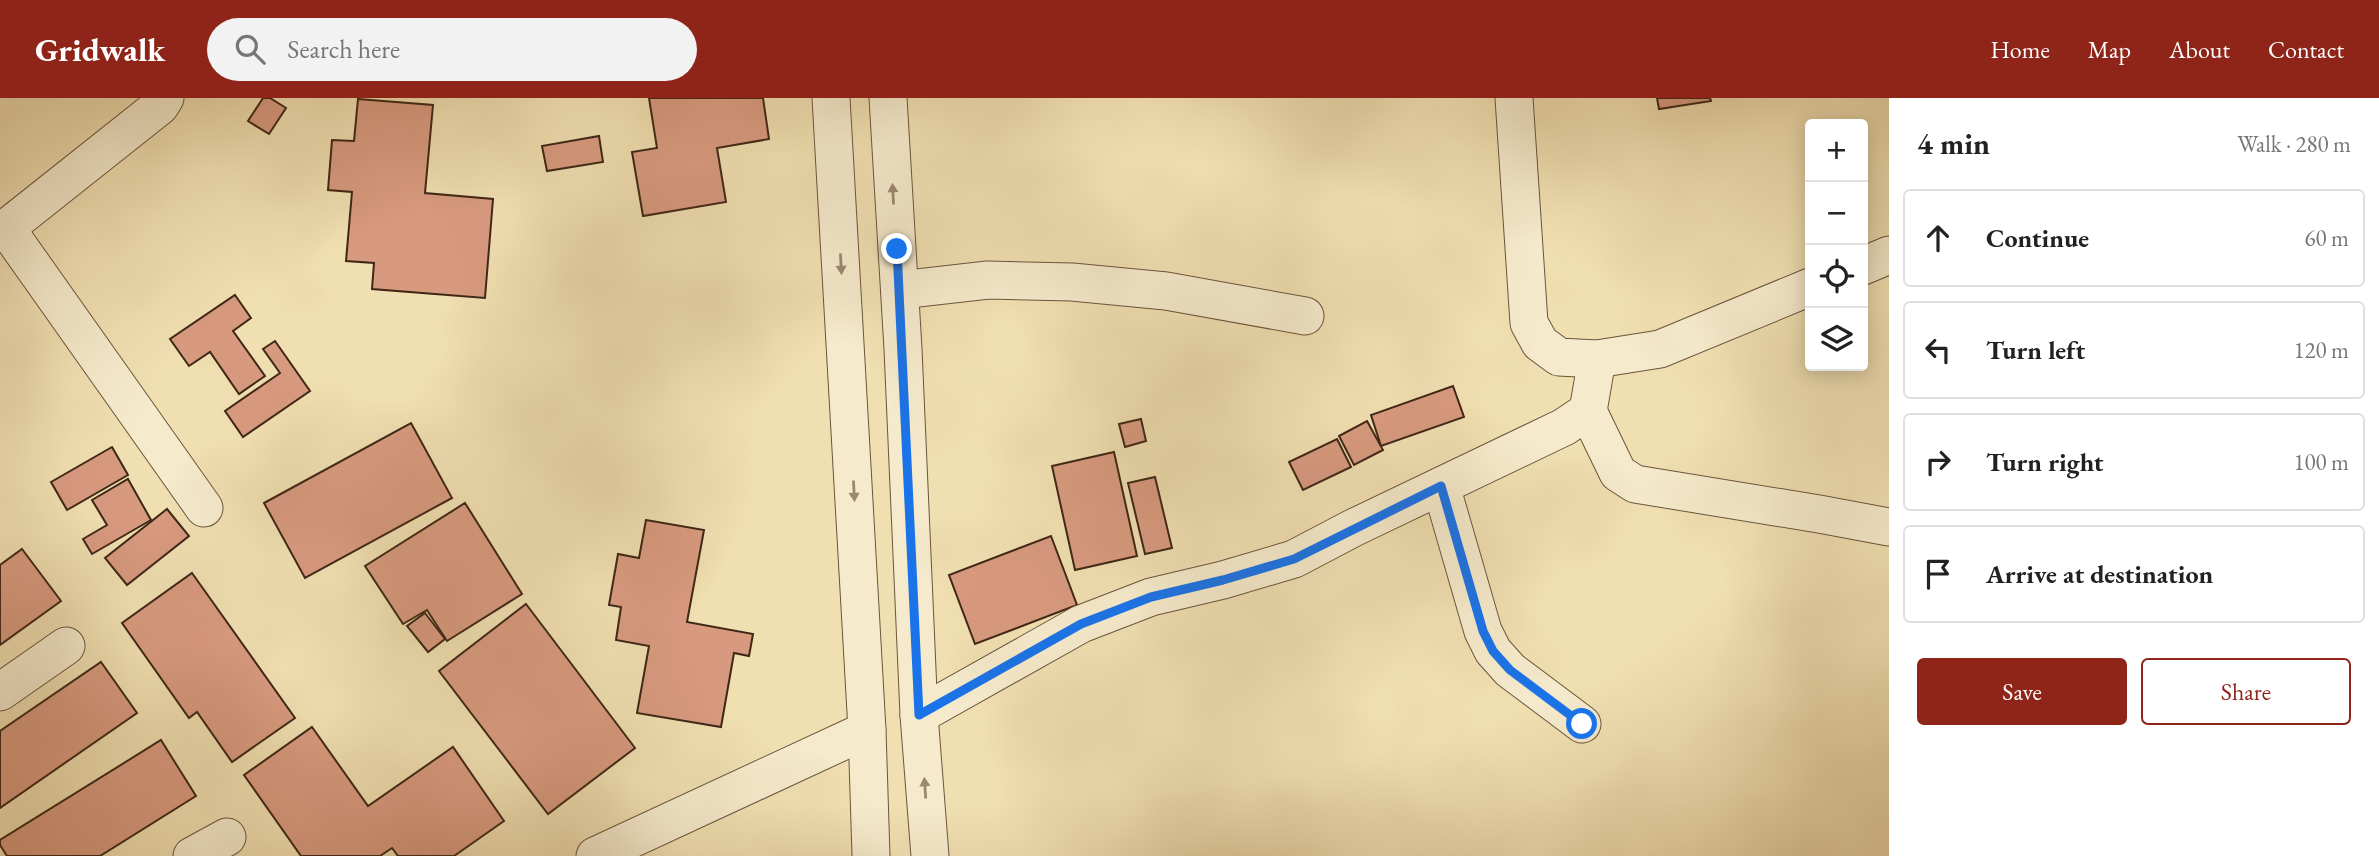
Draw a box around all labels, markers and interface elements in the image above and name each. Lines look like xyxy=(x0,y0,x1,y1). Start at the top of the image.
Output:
search box xyxy=(207,18,697,81)
text: Gridwalk xyxy=(35,28,165,71)
icon: search xyxy=(231,30,269,68)
text: Search here xyxy=(287,32,400,66)
text: Home xyxy=(1990,34,2050,65)
text: Map xyxy=(2088,34,2131,65)
text: About xyxy=(2169,34,2230,65)
text: Contact xyxy=(2268,34,2344,65)
map controls xyxy=(1805,119,1868,371)
button: + xyxy=(1805,119,1868,182)
text: 4 min xyxy=(1917,124,1990,163)
text: Walk · 280 m xyxy=(2237,129,2351,159)
button: − xyxy=(1805,182,1868,245)
one-way arrow xyxy=(888,183,899,205)
icon: ahead xyxy=(1919,219,1957,257)
text: Continue xyxy=(1986,221,2089,255)
text: 60 m xyxy=(2304,223,2349,253)
route end xyxy=(881,233,912,264)
button: locate xyxy=(1805,245,1868,308)
one-way arrow xyxy=(835,253,846,275)
button: layers xyxy=(1805,308,1868,371)
icon: left xyxy=(1919,331,1957,369)
text: Turn left xyxy=(1986,333,2085,367)
text: 120 m xyxy=(2293,335,2349,365)
icon: right xyxy=(1919,443,1957,481)
text: Turn right xyxy=(1986,445,2104,479)
text: 100 m xyxy=(2293,447,2349,477)
one-way arrow xyxy=(849,480,860,502)
icon: arrive xyxy=(1919,555,1957,593)
text: Arrive at destination xyxy=(1986,557,2213,591)
button: Save xyxy=(1917,658,2127,725)
button: Share xyxy=(2141,658,2351,725)
route start xyxy=(1566,708,1597,739)
one-way arrow xyxy=(919,777,930,799)

